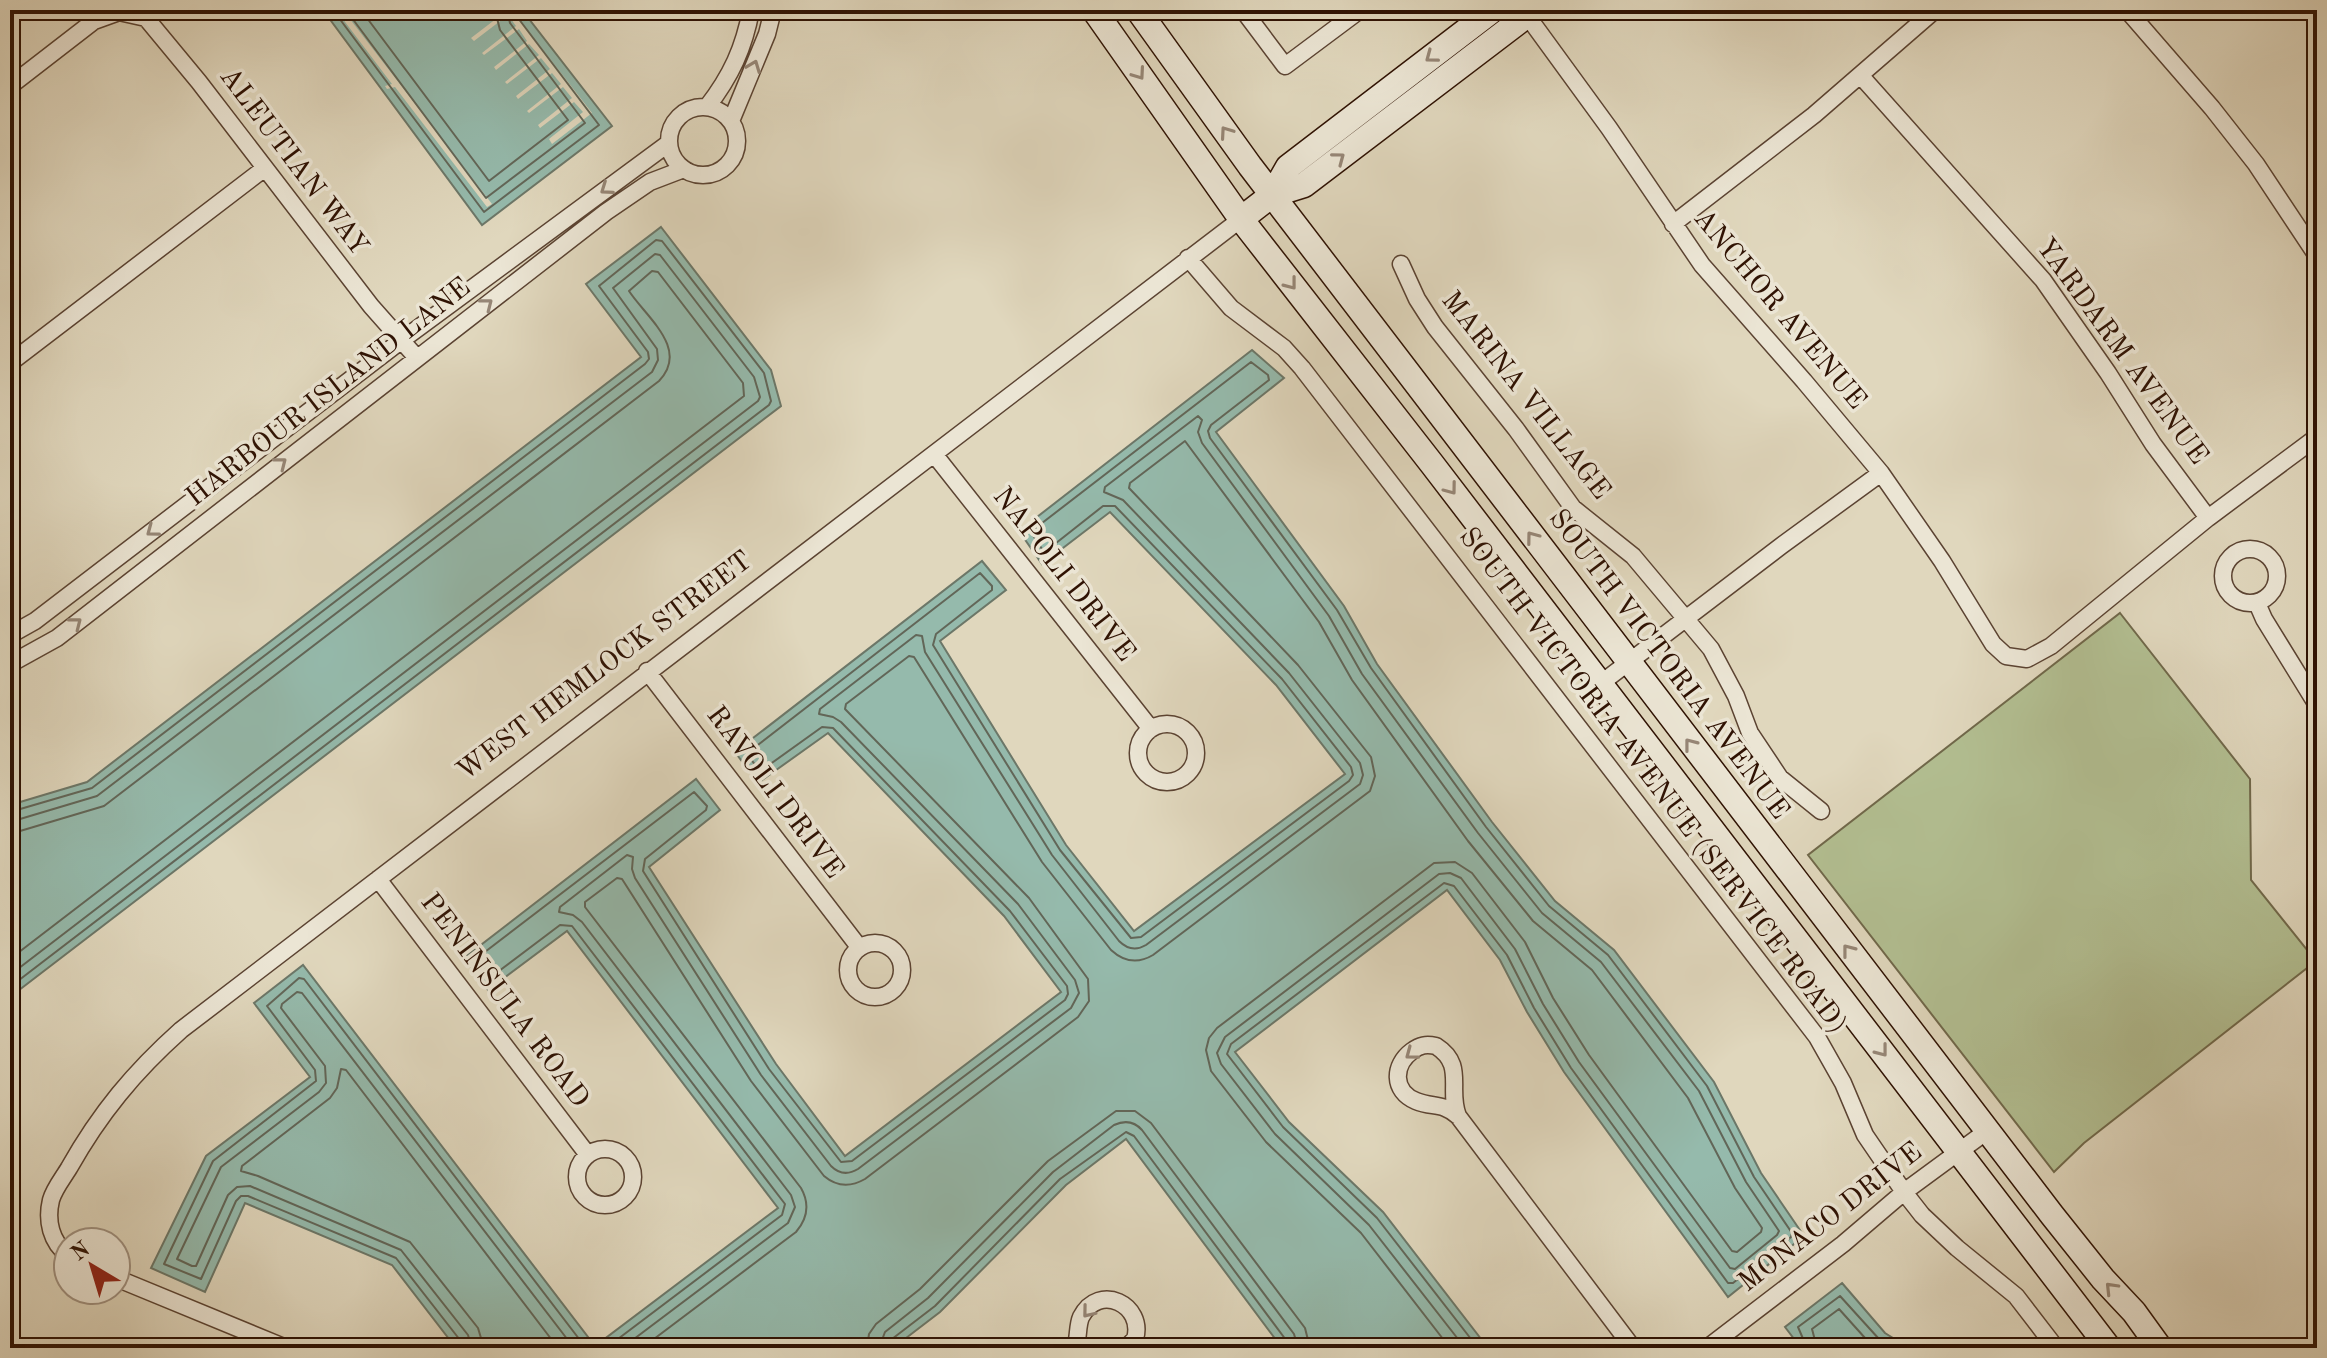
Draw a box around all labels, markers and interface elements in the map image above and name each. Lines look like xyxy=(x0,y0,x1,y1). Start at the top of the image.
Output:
one-way arrow xyxy=(1425,48,1440,62)
one-way arrow xyxy=(744,60,761,74)
street label: ALEUTIAN WAY xyxy=(213,63,373,261)
one-way arrow xyxy=(1129,66,1144,80)
one-way arrow xyxy=(1221,127,1236,141)
one-way arrow xyxy=(1330,153,1345,167)
one-way arrow xyxy=(601,179,615,194)
street label: ANCHOR AVENUE xyxy=(1687,205,1871,415)
street label: YARDARM AVENUE xyxy=(2030,234,2212,470)
street label: HARBOUR ISLAND LANE xyxy=(182,274,476,512)
one-way arrow xyxy=(1282,275,1296,290)
street label: MARINA VILLAGE xyxy=(1435,287,1615,505)
one-way arrow xyxy=(478,299,492,314)
one-way arrow xyxy=(272,459,287,473)
one-way arrow xyxy=(1442,481,1456,495)
street label: NAPOLI DRIVE xyxy=(987,483,1139,667)
street label: SOUTH VICTORIA AVENUE xyxy=(1543,505,1793,825)
one-way arrow xyxy=(146,521,161,535)
street label: SOUTH VICTORIA AVENUE (SERVICE ROAD) xyxy=(1453,523,1851,1039)
one-way arrow xyxy=(1528,531,1542,546)
street label: WEST HEMLOCK STREET xyxy=(452,547,758,787)
one-way arrow xyxy=(67,618,82,632)
street label: RAVOLI DRIVE xyxy=(700,702,848,884)
one-way arrow xyxy=(1685,738,1699,753)
street label: PENINSULA ROAD xyxy=(415,889,593,1113)
one-way arrow xyxy=(1844,944,1858,959)
one-way arrow xyxy=(1873,1042,1887,1057)
one-way arrow xyxy=(1405,1044,1420,1059)
street label: MONACO DRIVE xyxy=(1734,1138,1928,1298)
north arrow xyxy=(52,1226,132,1306)
text: N xyxy=(68,1238,94,1266)
one-way arrow xyxy=(2106,1283,2120,1297)
one-way arrow xyxy=(1083,1303,1097,1318)

